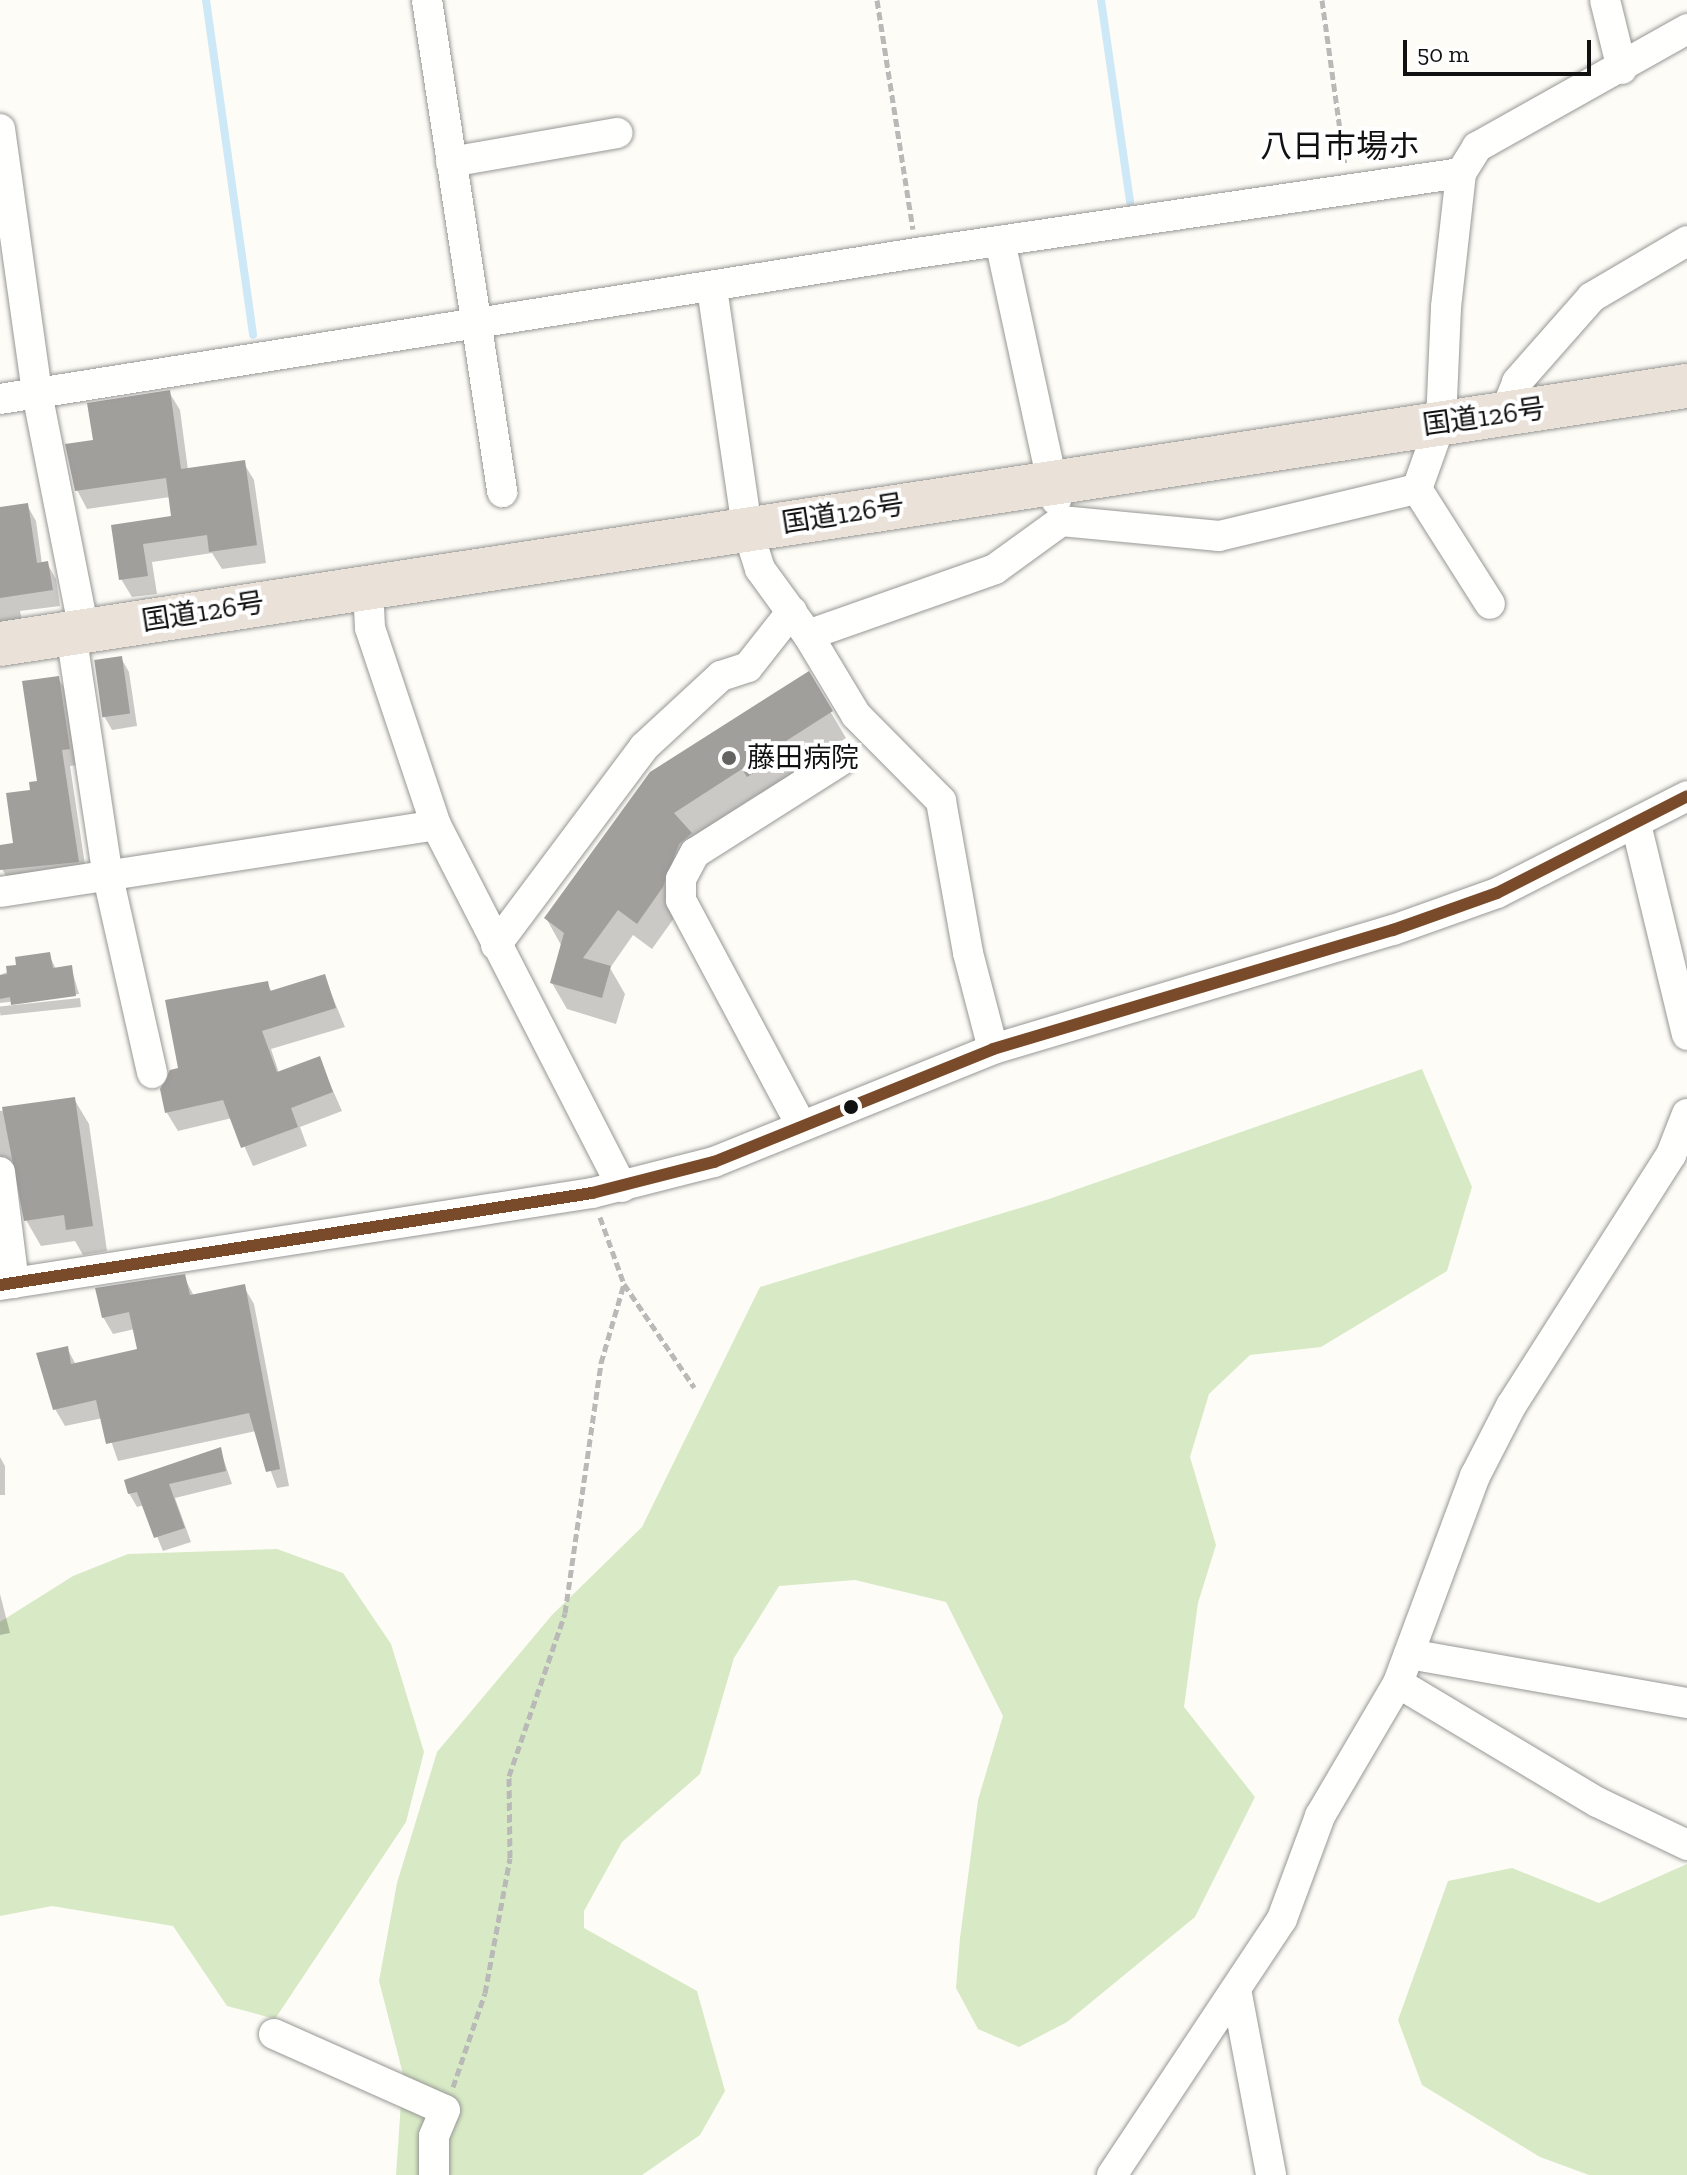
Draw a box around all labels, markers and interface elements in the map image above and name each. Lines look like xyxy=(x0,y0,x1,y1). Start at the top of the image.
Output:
scale bar xyxy=(1407,24,1595,74)
text: 50 m xyxy=(1417,39,1469,68)
district label: 八日市場ホ xyxy=(1260,127,1420,165)
street label: 国道126号 xyxy=(1420,392,1548,442)
street label: 国道126号 xyxy=(779,488,907,540)
street label: 国道126号 xyxy=(139,586,267,638)
place label: 藤田病院 xyxy=(747,741,859,775)
marker: 藤田病院 xyxy=(718,747,740,769)
unlabelled marker xyxy=(843,1099,859,1115)

